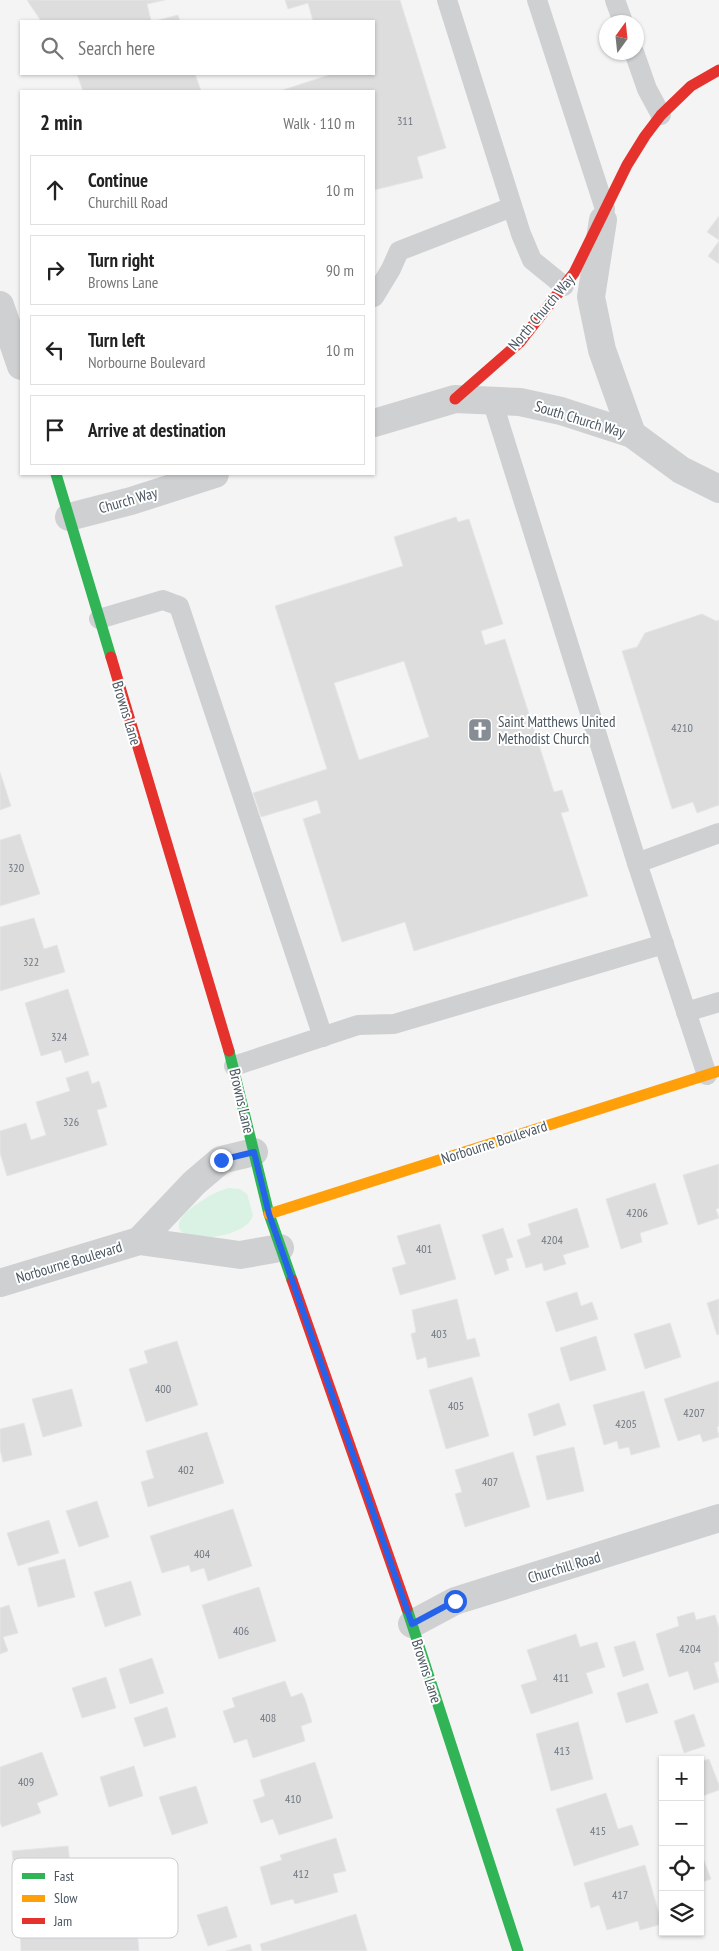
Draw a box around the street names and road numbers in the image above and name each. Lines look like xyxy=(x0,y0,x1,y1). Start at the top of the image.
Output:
street label: North Church Way xyxy=(504,270,578,354)
street label: South Church Way xyxy=(533,396,628,442)
street label: Church Way xyxy=(96,482,160,517)
street label: Browns Lane xyxy=(108,679,146,747)
street label: Browns Lane xyxy=(225,1067,259,1135)
street label: Norbourne Boulevard xyxy=(439,1116,549,1168)
street label: Norbourne Boulevard xyxy=(14,1237,124,1287)
street label: Churchill Road xyxy=(525,1547,603,1587)
street label: Browns Lane xyxy=(408,1637,446,1705)

